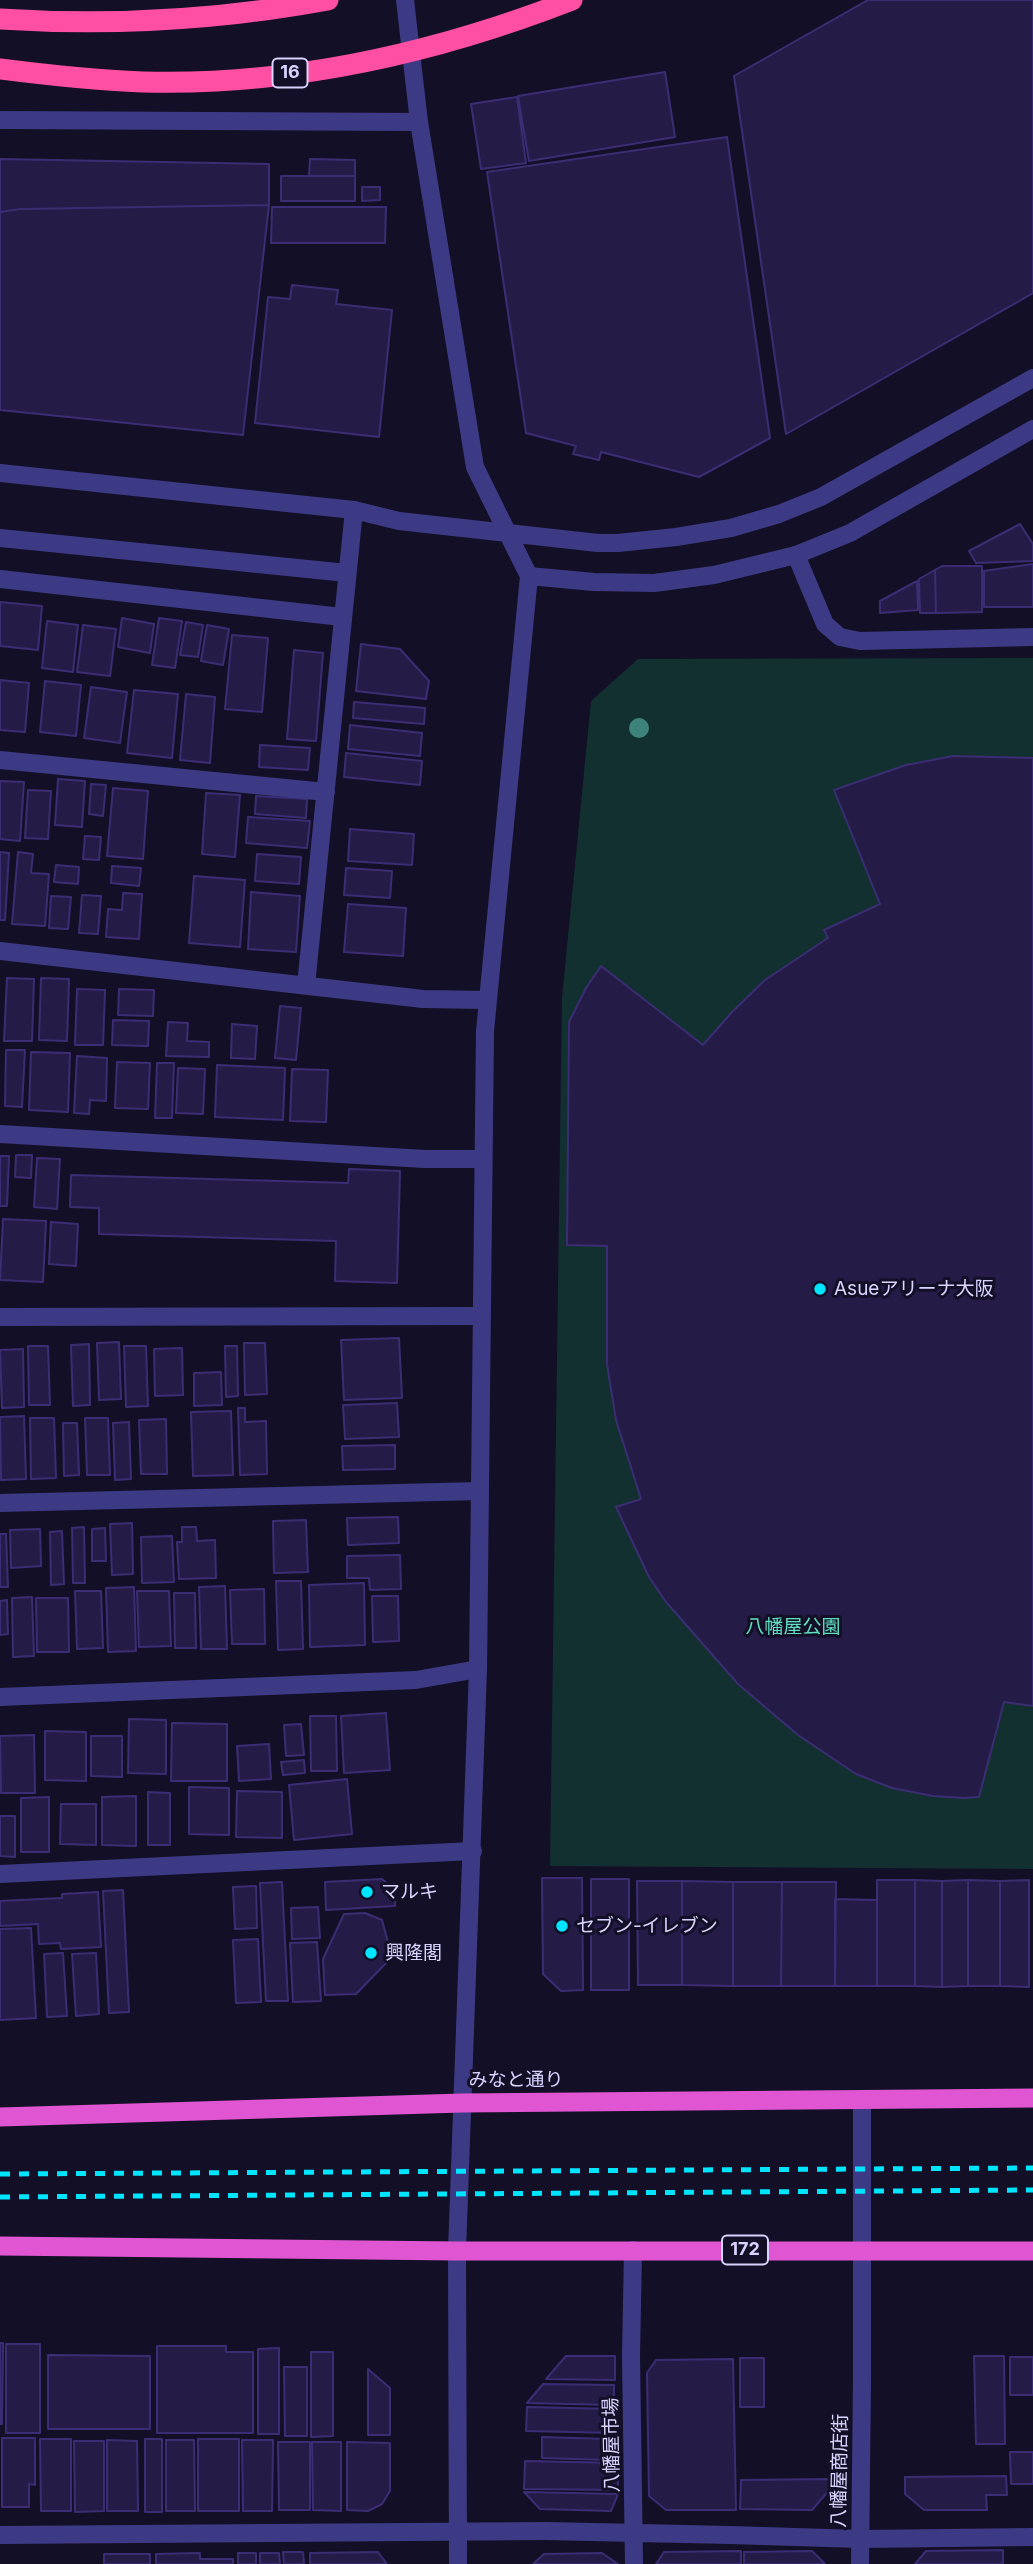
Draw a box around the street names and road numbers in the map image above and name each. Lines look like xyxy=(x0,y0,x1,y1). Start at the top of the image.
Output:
road number: 16 xyxy=(272,58,308,88)
street label: みなと通り xyxy=(469,2069,563,2091)
road number: 172 xyxy=(722,2236,768,2264)
street label: 八幡屋市場 xyxy=(600,2397,624,2493)
street label: 八幡屋商店街 xyxy=(828,2414,852,2528)

